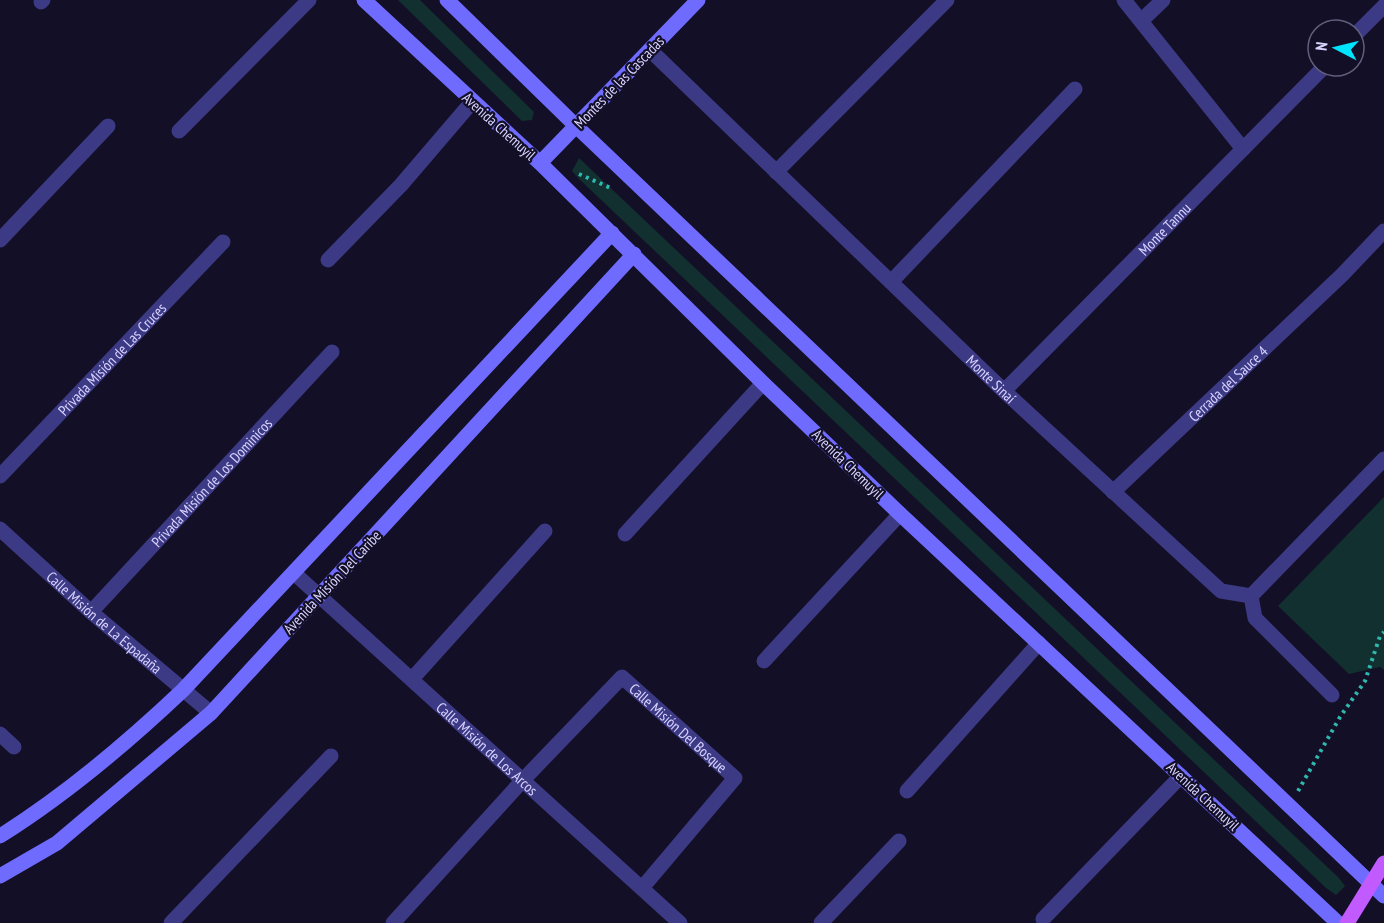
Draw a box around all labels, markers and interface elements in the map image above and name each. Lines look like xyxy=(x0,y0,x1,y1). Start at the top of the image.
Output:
north arrow xyxy=(1306,18,1366,78)
street label: Montes de las Cascadas xyxy=(570,32,668,132)
text: N xyxy=(1311,41,1332,52)
street label: Avenida Chemuyil xyxy=(458,88,540,164)
street label: Monte Tannu xyxy=(1134,198,1194,259)
street label: Privada Misión de Las Cruces xyxy=(54,298,170,419)
street label: Cerrada del Sauce 4 xyxy=(1184,341,1271,425)
street label: Monte Sinaí xyxy=(963,351,1021,407)
street label: Privada Misión de Los Dominicos xyxy=(147,414,276,551)
street label: Avenida Chemuyil xyxy=(808,425,888,503)
street label: Avenida Misión Del Caribe xyxy=(279,526,385,638)
street label: Calle Misión de La Espadaña xyxy=(43,567,166,677)
street label: Calle Misión Del Bosque xyxy=(626,679,732,776)
street label: Calle Misión de Los Arcos xyxy=(433,698,542,799)
street label: Avenida Chemuyil xyxy=(1163,758,1244,835)

